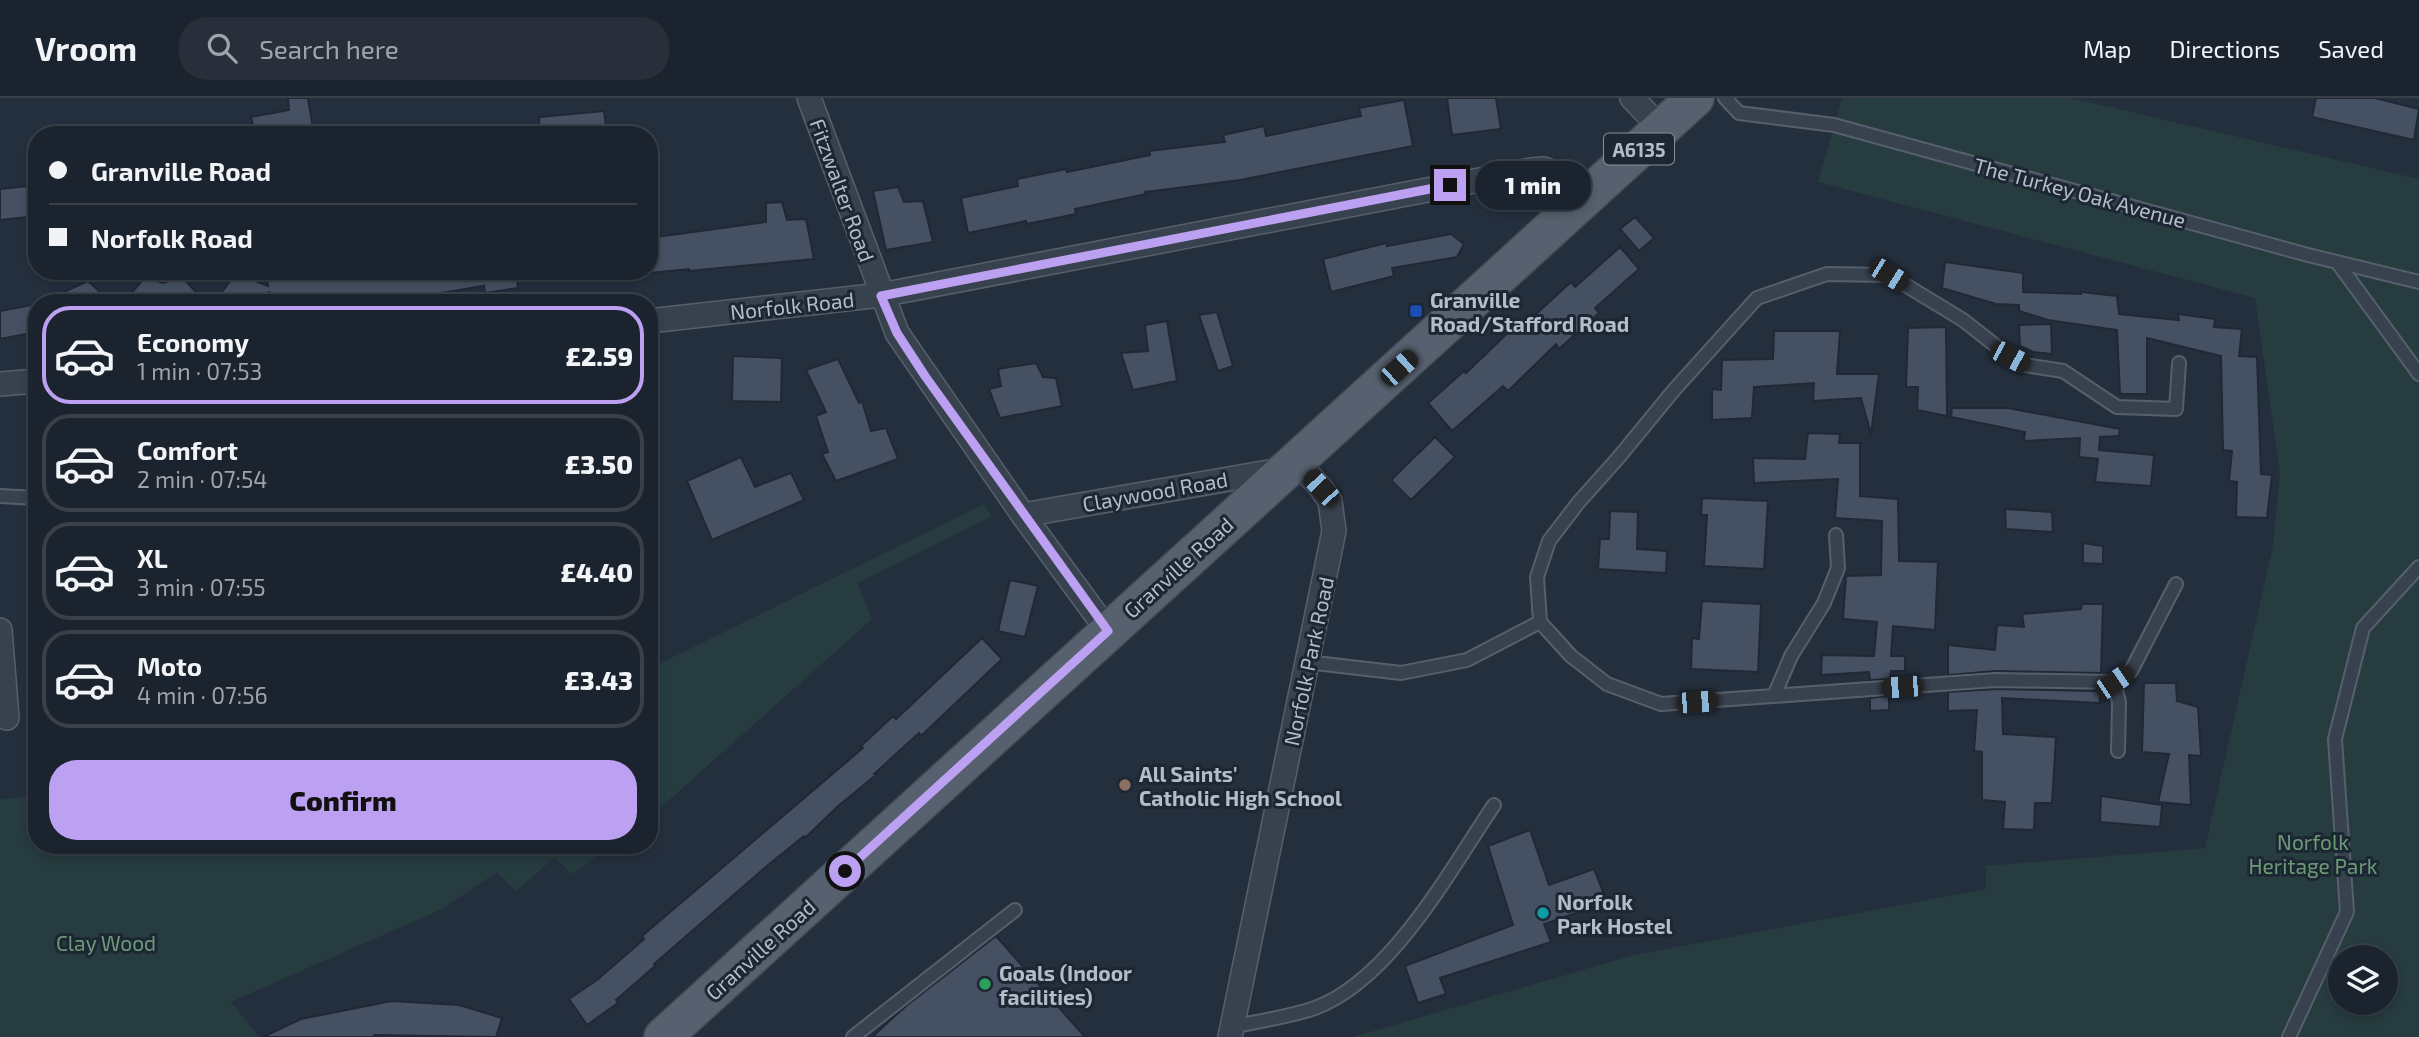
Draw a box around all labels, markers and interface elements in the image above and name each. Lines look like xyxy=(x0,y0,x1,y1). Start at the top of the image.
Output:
search box xyxy=(179,17,669,80)
text: Vroom xyxy=(35,28,137,68)
icon: search xyxy=(203,29,241,67)
text: Search here xyxy=(259,33,399,64)
text: Map xyxy=(2083,34,2131,63)
text: Directions xyxy=(2169,34,2280,63)
text: Saved xyxy=(2318,34,2384,63)
street label: Fitzwalter Road xyxy=(806,115,880,265)
road number: A6135 xyxy=(1604,134,1674,164)
street label: The Turkey Oak Avenue xyxy=(1971,152,2189,232)
text: Granville Road xyxy=(91,155,271,186)
callout: 1 min xyxy=(1474,160,1590,210)
route end xyxy=(1434,169,1466,201)
text: 1 min xyxy=(1505,171,1561,199)
text: Norfolk Road xyxy=(91,222,253,253)
car xyxy=(1866,255,1913,295)
street label: Norfolk Road xyxy=(729,286,855,324)
place label: Granville Road/Stafford Road xyxy=(1430,287,1629,336)
marker: Granville Road/Stafford Road xyxy=(1408,303,1424,319)
icon: car xyxy=(53,324,116,387)
text: Economy xyxy=(137,326,249,357)
car xyxy=(1987,338,2034,376)
text: £2.59 xyxy=(565,340,633,371)
car xyxy=(1377,346,1422,390)
text: 1 min · 07:53 xyxy=(137,357,262,385)
icon: car xyxy=(53,432,116,495)
text: Comfort xyxy=(137,434,238,465)
text: £3.50 xyxy=(565,448,633,479)
text: 2 min · 07:54 xyxy=(137,465,268,493)
car xyxy=(1299,465,1344,511)
street label: Claywood Road xyxy=(1080,466,1230,516)
street label: Granville Road xyxy=(1118,511,1238,623)
icon: car xyxy=(53,540,116,603)
text: XL xyxy=(137,542,168,573)
text: £4.40 xyxy=(560,556,633,587)
text: 3 min · 07:55 xyxy=(137,573,266,601)
street label: Norfolk Park Road xyxy=(1278,574,1338,748)
icon: car xyxy=(53,648,116,711)
text: Moto xyxy=(137,650,202,681)
car xyxy=(2091,662,2138,702)
text: £3.43 xyxy=(564,664,633,695)
car xyxy=(1881,675,1924,699)
text: 4 min · 07:56 xyxy=(137,681,268,709)
car xyxy=(1676,690,1719,714)
button: Confirm xyxy=(49,760,637,840)
place label: All Saints' Catholic High School xyxy=(1139,761,1342,810)
marker: All Saints' Catholic High School xyxy=(1117,777,1133,793)
park label: Norfolk Heritage Park xyxy=(2248,829,2378,878)
route start xyxy=(829,855,861,887)
place label: Norfolk Park Hostel xyxy=(1557,889,1672,938)
street label: Granville Road xyxy=(700,893,820,1005)
marker: Norfolk Park Hostel xyxy=(1535,905,1551,921)
park label: Clay Wood xyxy=(56,930,156,955)
map controls xyxy=(2328,945,2398,1015)
button: layers xyxy=(2328,945,2398,1015)
place label: Goals (Indoor facilities) xyxy=(999,960,1132,1009)
marker: Goals (Indoor facilities) xyxy=(977,976,993,992)

